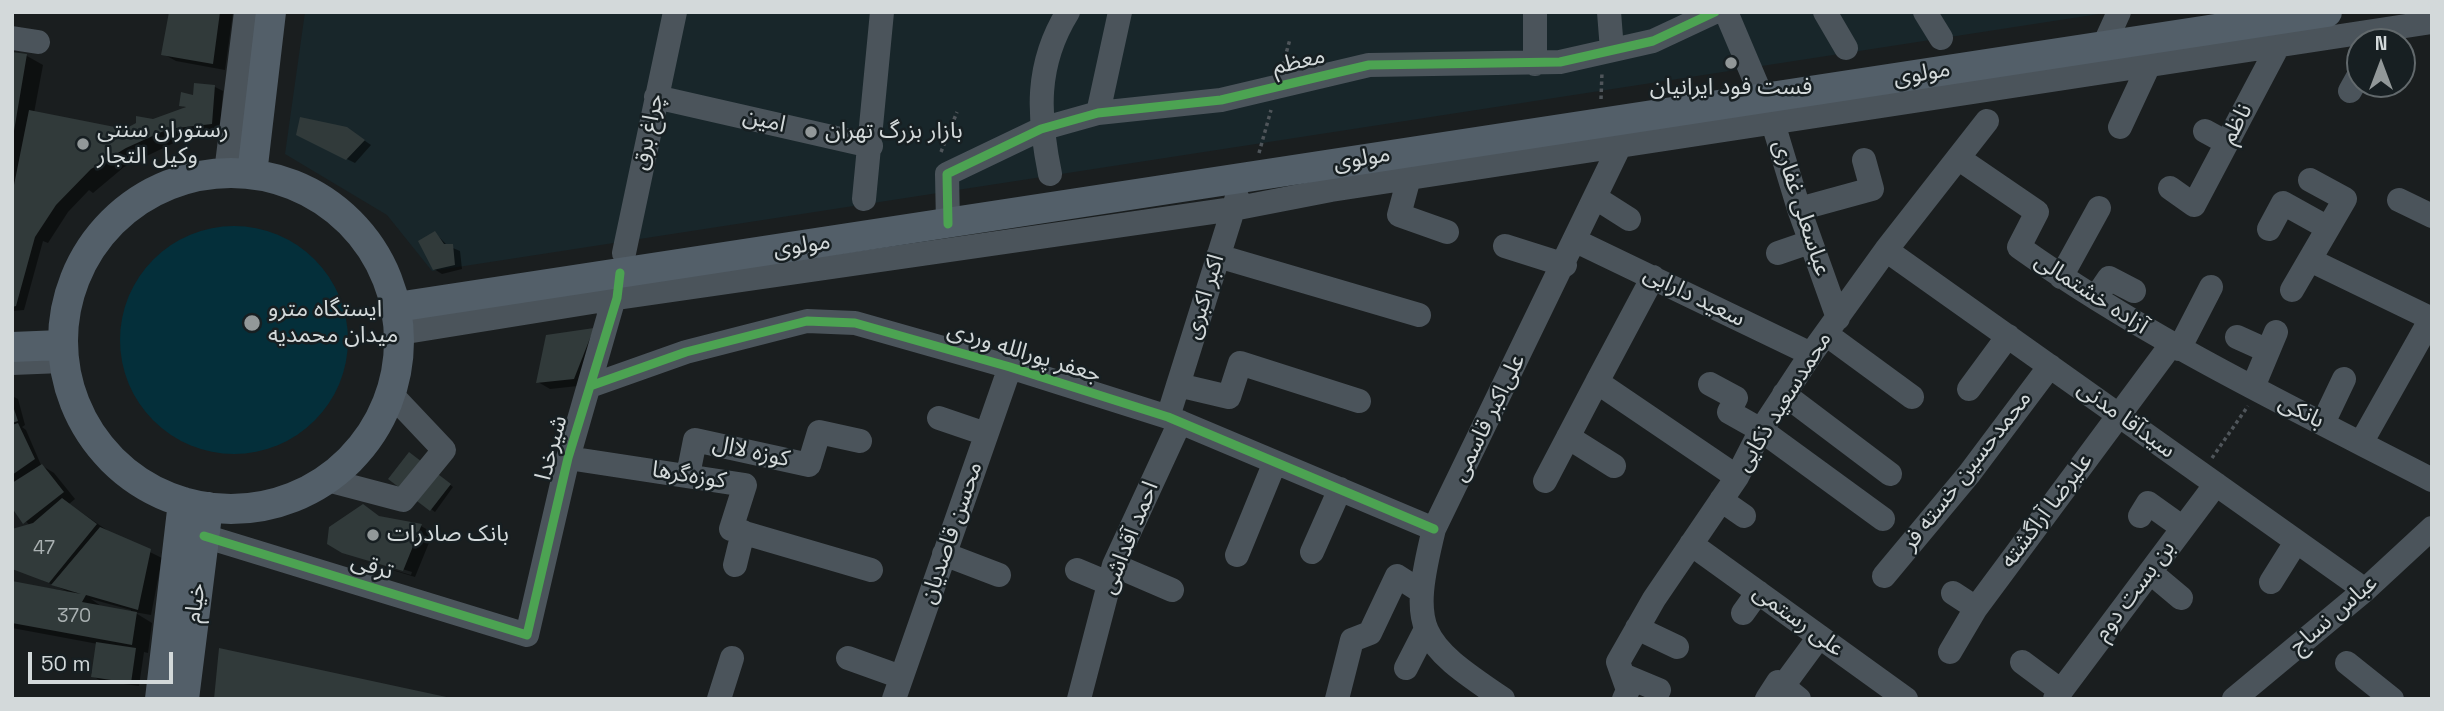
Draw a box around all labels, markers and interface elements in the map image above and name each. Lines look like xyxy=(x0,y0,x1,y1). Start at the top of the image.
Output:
north arrow xyxy=(2346,28,2416,98)
text: N xyxy=(2375,31,2387,56)
street label: معظم xyxy=(1270,43,1328,81)
marker: فست فود ایرانیان xyxy=(1723,55,1739,71)
street label: مولوی xyxy=(1892,56,1952,92)
place label: فست فود ایرانیان xyxy=(1650,74,1812,102)
street label: چراغ برق xyxy=(627,91,671,173)
street label: ناظم xyxy=(2215,99,2259,149)
street label: امین xyxy=(740,103,788,139)
place label: رستوران سنتی وکیل التجار xyxy=(97,117,229,171)
place label: بازار بزرگ تهران xyxy=(825,118,963,146)
marker: بازار بزرگ تهران xyxy=(803,124,819,140)
marker: رستوران سنتی وکیل التجار xyxy=(75,136,91,152)
street label: عباسعلی غفاری xyxy=(1766,136,1836,280)
street label: مولوی xyxy=(1332,141,1392,177)
street label: مولوی xyxy=(772,228,832,264)
street label: آزاده خشتمالی xyxy=(2029,247,2153,341)
street label: اکبر اکبری xyxy=(1179,251,1231,343)
street label: سعید دارابی xyxy=(1639,261,1749,333)
place label: ایستگاه مترو میدان محمدیه xyxy=(268,296,398,350)
marker: ایستگاه مترو میدان محمدیه xyxy=(242,313,262,333)
street label: جعفر پورالله وردی xyxy=(944,316,1104,390)
street label: محمدسعید ذکایی xyxy=(1730,327,1838,477)
street label: علی‌اکبر قاسمی xyxy=(1446,350,1532,486)
street label: سیدآقا مدنی xyxy=(2072,375,2180,465)
street label: محمدحسین خسته فر xyxy=(1896,386,2038,556)
street label: بانکی xyxy=(2273,389,2329,435)
street label: شیرخدا xyxy=(530,413,574,483)
street label: کوزه لاال xyxy=(710,430,792,474)
street label: علیرضا آراگشته xyxy=(1995,448,2099,574)
street label: کوزه‌گرها xyxy=(650,457,728,495)
street label: محسن قاصدیان xyxy=(915,458,989,608)
street label: احمد آقداشی xyxy=(1095,478,1165,598)
place label: بانک صادرات xyxy=(387,521,509,549)
marker: بانک صادرات xyxy=(365,527,381,543)
street label: بن بست دوم xyxy=(2088,536,2182,646)
house number: 47 xyxy=(33,538,55,560)
street label: ترقی xyxy=(348,548,396,586)
street label: عباس نساج xyxy=(2285,569,2383,661)
street label: علی رستمی xyxy=(1747,579,1849,663)
street label: خیام xyxy=(180,581,212,625)
house number: 370 xyxy=(57,606,91,628)
scale bar xyxy=(32,638,177,682)
text: 50 m xyxy=(41,650,91,677)

